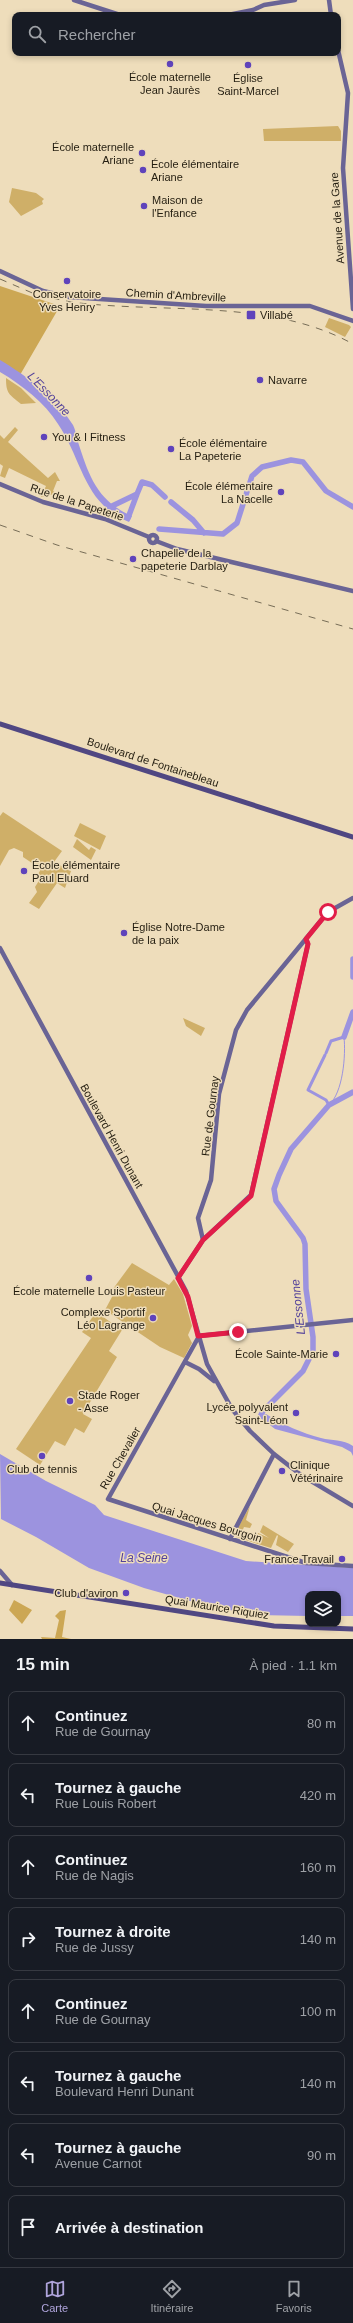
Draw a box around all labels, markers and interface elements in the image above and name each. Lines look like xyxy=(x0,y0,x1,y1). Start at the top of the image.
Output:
search box xyxy=(12,12,341,56)
icon: search xyxy=(26,23,48,45)
text: Rechercher xyxy=(58,26,136,43)
marker: École maternelle Jean Jaurès xyxy=(165,59,175,69)
marker: Église Saint-Marcel xyxy=(243,60,253,70)
place label: École maternelle Jean Jaurès xyxy=(129,71,211,96)
place label: Église Saint-Marcel xyxy=(217,72,279,97)
place label: École maternelle Ariane xyxy=(52,141,134,166)
marker: École maternelle Ariane xyxy=(137,148,147,158)
place label: École élémentaire Ariane xyxy=(151,158,239,183)
marker: École élémentaire Ariane xyxy=(138,165,148,175)
street label: Avenue de la Gare xyxy=(328,172,346,264)
place label: Maison de l'Enfance xyxy=(152,194,203,219)
marker: Maison de l'Enfance xyxy=(139,201,149,211)
marker: Conservatoire Yves Henry xyxy=(62,276,72,286)
street label: Chemin d'Ambreville xyxy=(125,286,227,304)
place label: Conservatoire Yves Henry xyxy=(33,288,101,313)
marker: Villabé xyxy=(245,309,257,321)
place label: Villabé xyxy=(260,309,293,321)
water label: L'Essonne xyxy=(25,369,74,419)
place label: Navarre xyxy=(268,374,307,386)
marker: Navarre xyxy=(255,375,265,385)
place label: You & I Fitness xyxy=(52,431,126,443)
marker: You & I Fitness xyxy=(39,432,49,442)
place label: École élémentaire La Papeterie xyxy=(179,437,267,462)
marker: École élémentaire La Papeterie xyxy=(166,444,176,454)
place label: École élémentaire La Nacelle xyxy=(185,480,273,505)
street label: Rue de la Papeterie xyxy=(29,481,125,523)
marker: École élémentaire La Nacelle xyxy=(276,487,286,497)
place label: Chapelle de la papeterie Darblay xyxy=(141,547,228,572)
marker: Chapelle de la papeterie Darblay xyxy=(128,554,138,564)
street label: Boulevard de Fontainebleau xyxy=(86,735,220,789)
place label: École élémentaire Paul Eluard xyxy=(32,859,120,884)
marker: École élémentaire Paul Eluard xyxy=(19,866,29,876)
route start xyxy=(319,903,337,921)
place label: Église Notre-Dame de la paix xyxy=(132,921,225,946)
marker: Église Notre-Dame de la paix xyxy=(119,928,129,938)
street label: Rue de Gournay xyxy=(199,1075,221,1157)
street label: Boulevard Henri Dunant xyxy=(78,1082,146,1190)
marker: École maternelle Louis Pasteur xyxy=(84,1273,94,1283)
water label: L'Essonne xyxy=(288,1278,308,1335)
place label: École maternelle Louis Pasteur xyxy=(13,1285,165,1297)
place label: Complexe Sportif Léo Lagrange xyxy=(61,1306,146,1331)
marker: Complexe Sportif Léo Lagrange xyxy=(148,1313,158,1323)
route end xyxy=(229,1323,247,1341)
place label: École Sainte-Marie xyxy=(235,1348,328,1360)
marker: École Sainte-Marie xyxy=(331,1349,341,1359)
place label: Stade Roger - Asse xyxy=(78,1389,140,1414)
marker: Stade Roger - Asse xyxy=(65,1396,75,1406)
place label: Lycée polyvalent Saint-Léon xyxy=(206,1401,288,1426)
marker: Lycée polyvalent Saint-Léon xyxy=(291,1408,301,1418)
street label: Rue Chevalier xyxy=(97,1425,143,1491)
marker: Club de tennis xyxy=(37,1451,47,1461)
place label: Clinique Vétérinaire xyxy=(290,1459,343,1484)
place label: Club de tennis xyxy=(7,1463,78,1475)
marker: Clinique Vétérinaire xyxy=(277,1466,287,1476)
street label: Quai Jacques Bourgoin xyxy=(151,1500,263,1544)
water label: La Seine xyxy=(120,1551,168,1565)
place label: France Travail xyxy=(264,1553,334,1565)
marker: France Travail xyxy=(337,1554,347,1564)
place label: Club d'aviron xyxy=(54,1587,118,1599)
marker: Club d'aviron xyxy=(121,1588,131,1598)
map controls xyxy=(305,1591,341,1627)
button: layers xyxy=(305,1591,341,1627)
street label: Quai Maurice Riquiez xyxy=(164,1593,270,1621)
text: 15 min xyxy=(16,1655,70,1674)
text: À pied · 1.1 km xyxy=(250,1658,337,1673)
text: Continuez xyxy=(55,1707,128,1724)
icon: ahead xyxy=(17,1712,39,1734)
text: 80 m xyxy=(307,1716,336,1731)
text: Rue de Gournay xyxy=(55,1724,150,1739)
text: Tournez à gauche xyxy=(55,1779,181,1796)
icon: left xyxy=(17,1784,39,1806)
text: 420 m xyxy=(300,1788,336,1803)
text: Rue Louis Robert xyxy=(55,1796,156,1811)
text: Continuez xyxy=(55,1851,128,1868)
icon: ahead xyxy=(17,1856,39,1878)
text: 160 m xyxy=(300,1860,336,1875)
text: Rue de Nagis xyxy=(55,1868,134,1883)
text: Tournez à droite xyxy=(55,1923,171,1940)
icon: right xyxy=(17,1928,39,1950)
text: 140 m xyxy=(300,1932,336,1947)
text: Rue de Jussy xyxy=(55,1940,134,1955)
text: Continuez xyxy=(55,1995,128,2012)
icon: ahead xyxy=(17,2000,39,2022)
text: 100 m xyxy=(300,2004,336,2019)
text: Rue de Gournay xyxy=(55,2012,150,2027)
text: Tournez à gauche xyxy=(55,2067,181,2084)
icon: left xyxy=(17,2072,39,2094)
text: 140 m xyxy=(300,2076,336,2091)
text: Boulevard Henri Dunant xyxy=(55,2084,194,2099)
text: Tournez à gauche xyxy=(55,2139,181,2156)
icon: left xyxy=(17,2144,39,2166)
text: 90 m xyxy=(307,2148,336,2163)
text: Avenue Carnot xyxy=(55,2156,142,2171)
icon: arrive xyxy=(17,2216,39,2238)
text: Arrivée à destination xyxy=(55,2219,203,2236)
tab: Carte xyxy=(41,2278,68,2314)
tab: Itinéraire xyxy=(151,2278,193,2314)
tab: Favoris xyxy=(276,2278,312,2314)

